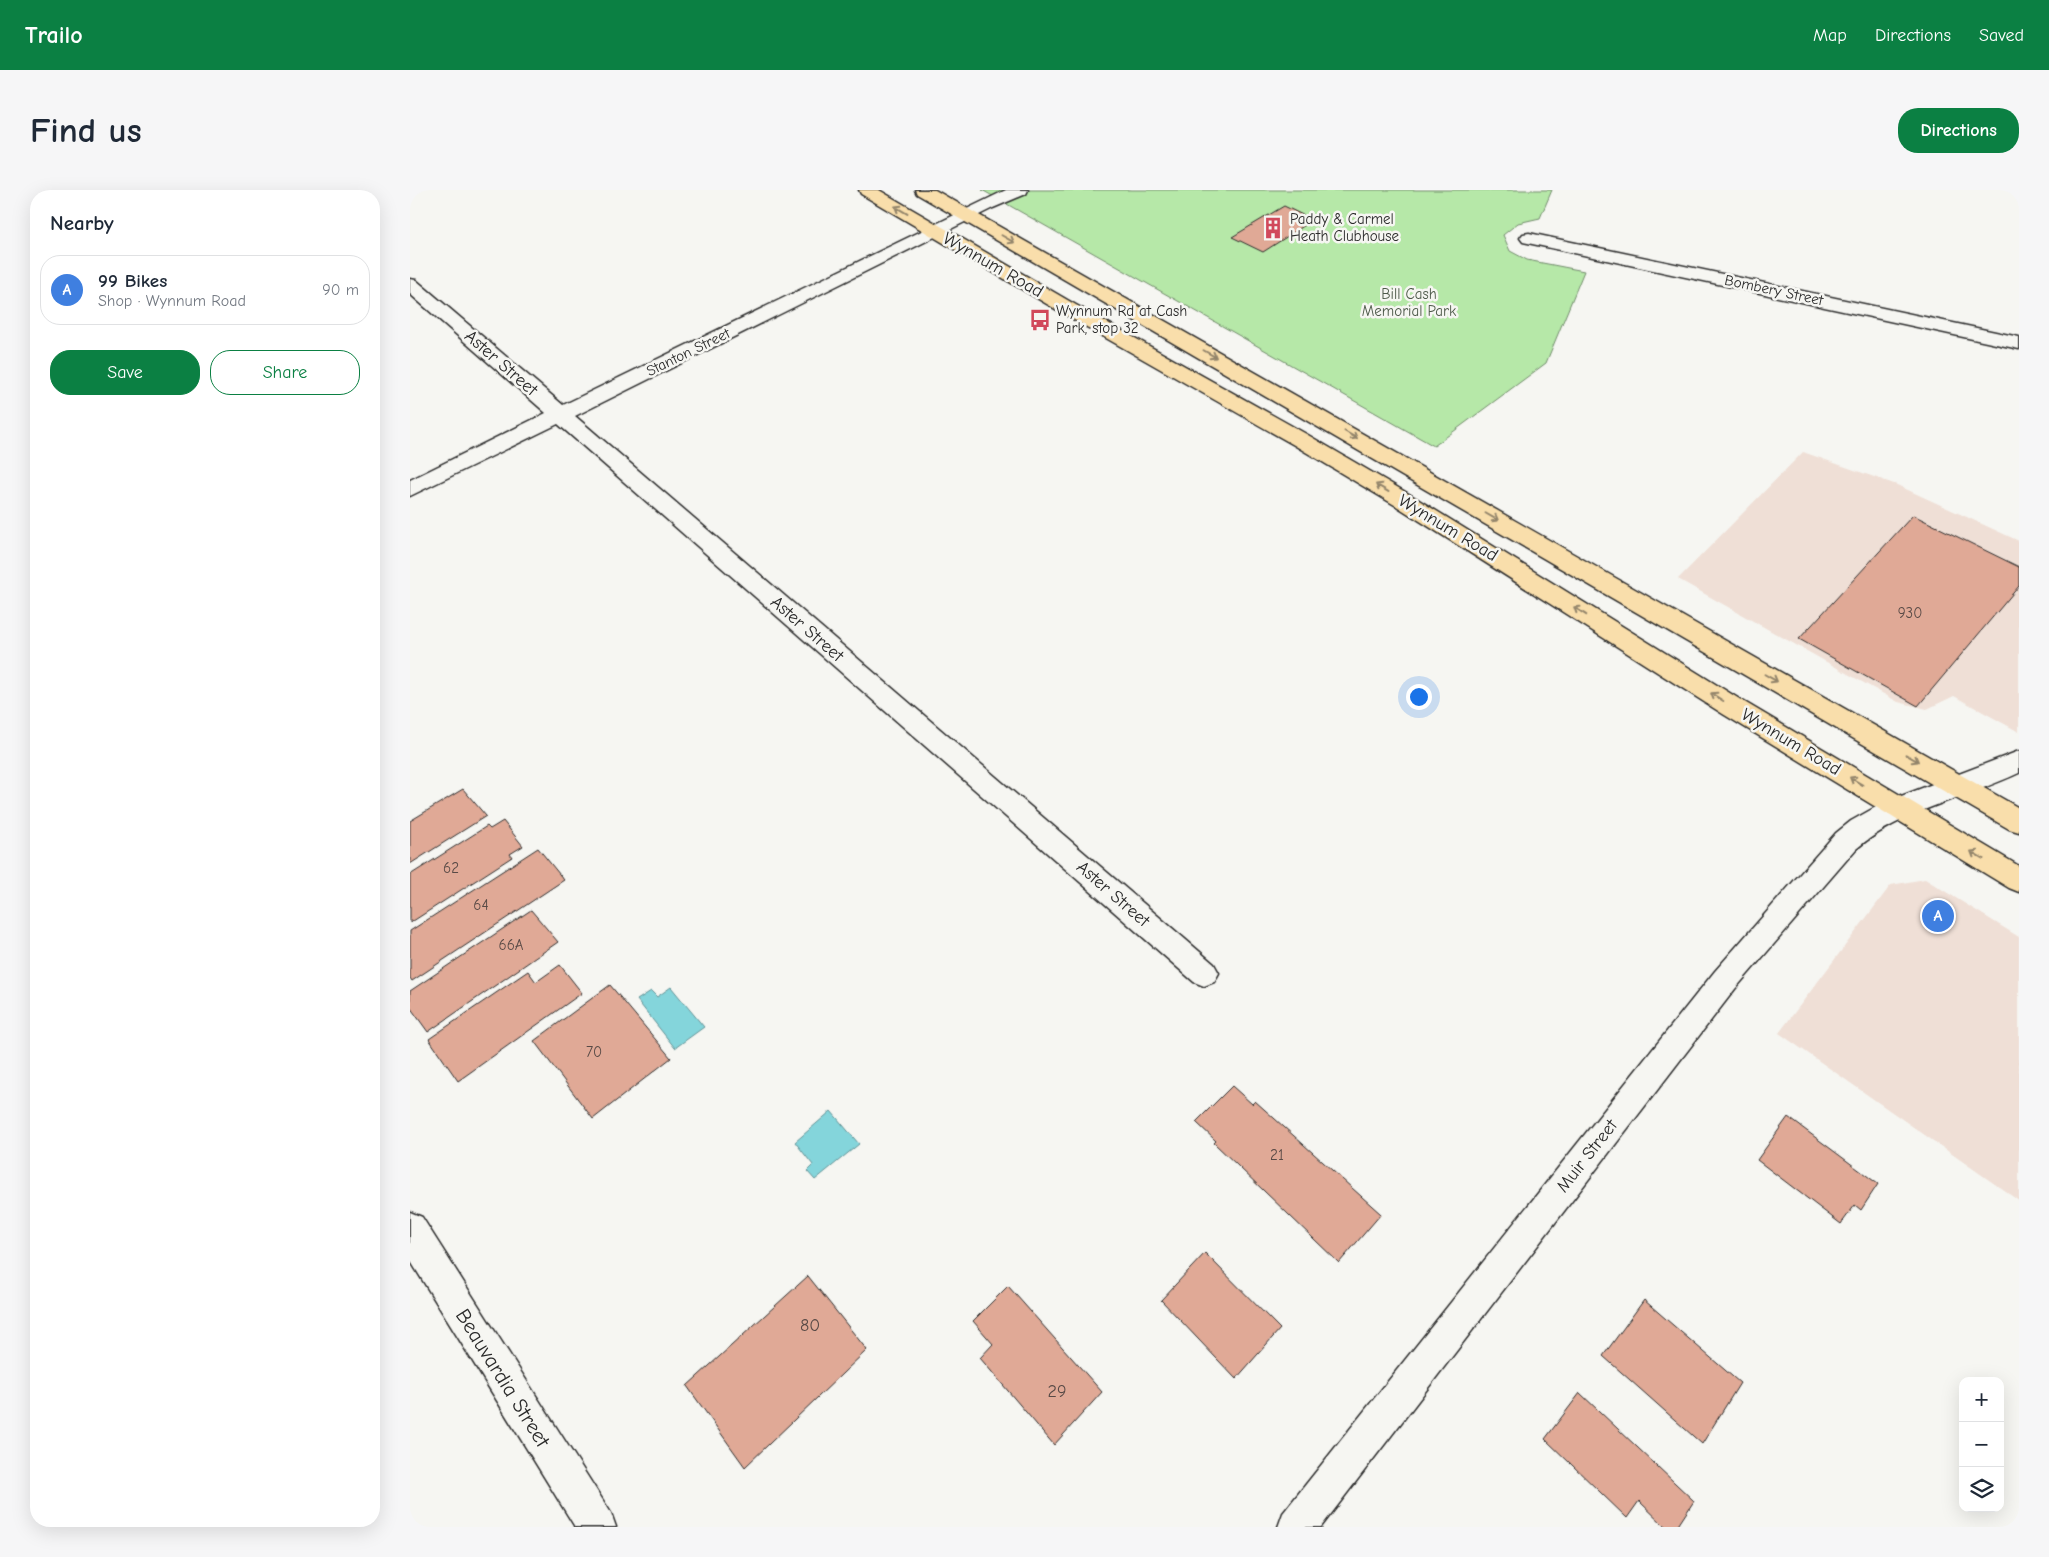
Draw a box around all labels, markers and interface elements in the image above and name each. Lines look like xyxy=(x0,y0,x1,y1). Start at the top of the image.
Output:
text: Trailo xyxy=(25,21,83,49)
text: Map xyxy=(1813,25,1847,46)
text: Directions xyxy=(1875,25,1951,46)
text: Saved xyxy=(1979,25,2024,46)
button: Directions xyxy=(1898,108,2019,153)
text: Find us xyxy=(30,110,142,151)
one-way arrow xyxy=(895,205,909,215)
place label: Paddy & Carmel Heath Clubhouse xyxy=(1290,210,1399,245)
text: Nearby xyxy=(50,211,114,235)
building icon: Paddy & Carmel Heath Clubhouse xyxy=(1260,215,1286,241)
street label: Wynnum Road xyxy=(939,228,1047,302)
one-way arrow xyxy=(1001,234,1015,244)
text: 99 Bikes xyxy=(98,270,167,292)
street label: Bombery Street xyxy=(1723,271,1826,309)
text: A xyxy=(63,281,71,299)
text: 90 m xyxy=(322,281,359,299)
park label: Bill Cash Memorial Park xyxy=(1362,285,1457,320)
text: Shop · Wynnum Road xyxy=(98,292,246,310)
place label: Wynnum Rd at Cash Park, stop 32 xyxy=(1056,302,1187,337)
bus stop icon: Wynnum Rd at Cash Park, stop 32 xyxy=(1027,307,1053,333)
street label: Stanton Street xyxy=(643,324,733,380)
street label: Aster Street xyxy=(460,326,542,401)
button: Save xyxy=(50,350,200,395)
button: Share xyxy=(210,350,360,395)
one-way arrow xyxy=(1202,350,1217,360)
one-way arrow xyxy=(1343,431,1357,441)
one-way arrow xyxy=(1376,483,1390,493)
street label: Wynnum Road xyxy=(1394,490,1502,566)
one-way arrow xyxy=(1484,512,1498,522)
street label: Aster Street xyxy=(766,592,848,667)
house number: 930 xyxy=(1898,604,1922,622)
one-way arrow xyxy=(1573,605,1587,615)
one-way arrow xyxy=(1763,673,1777,683)
your location xyxy=(1406,684,1432,710)
one-way arrow xyxy=(1711,692,1725,702)
street label: Wynnum Road xyxy=(1737,704,1845,780)
one-way arrow xyxy=(1904,754,1918,764)
one-way arrow xyxy=(1850,776,1864,786)
one-way arrow xyxy=(1971,850,1985,860)
street label: Aster Street xyxy=(1072,857,1154,932)
house number: 62 xyxy=(443,859,459,877)
house number: 64 xyxy=(473,896,489,914)
pin: A xyxy=(1922,897,1954,935)
house number: 66A xyxy=(499,936,524,954)
house number: 70 xyxy=(586,1043,602,1061)
street label: Muir Street xyxy=(1552,1115,1622,1197)
house number: 21 xyxy=(1270,1146,1284,1164)
street label: Beauvardia Street xyxy=(451,1304,556,1452)
house number: 80 xyxy=(800,1315,820,1336)
map controls xyxy=(1959,1377,2004,1512)
button: + xyxy=(1959,1377,2004,1422)
house number: 29 xyxy=(1048,1381,1066,1402)
button: − xyxy=(1959,1422,2004,1467)
button: layers xyxy=(1959,1467,2004,1512)

